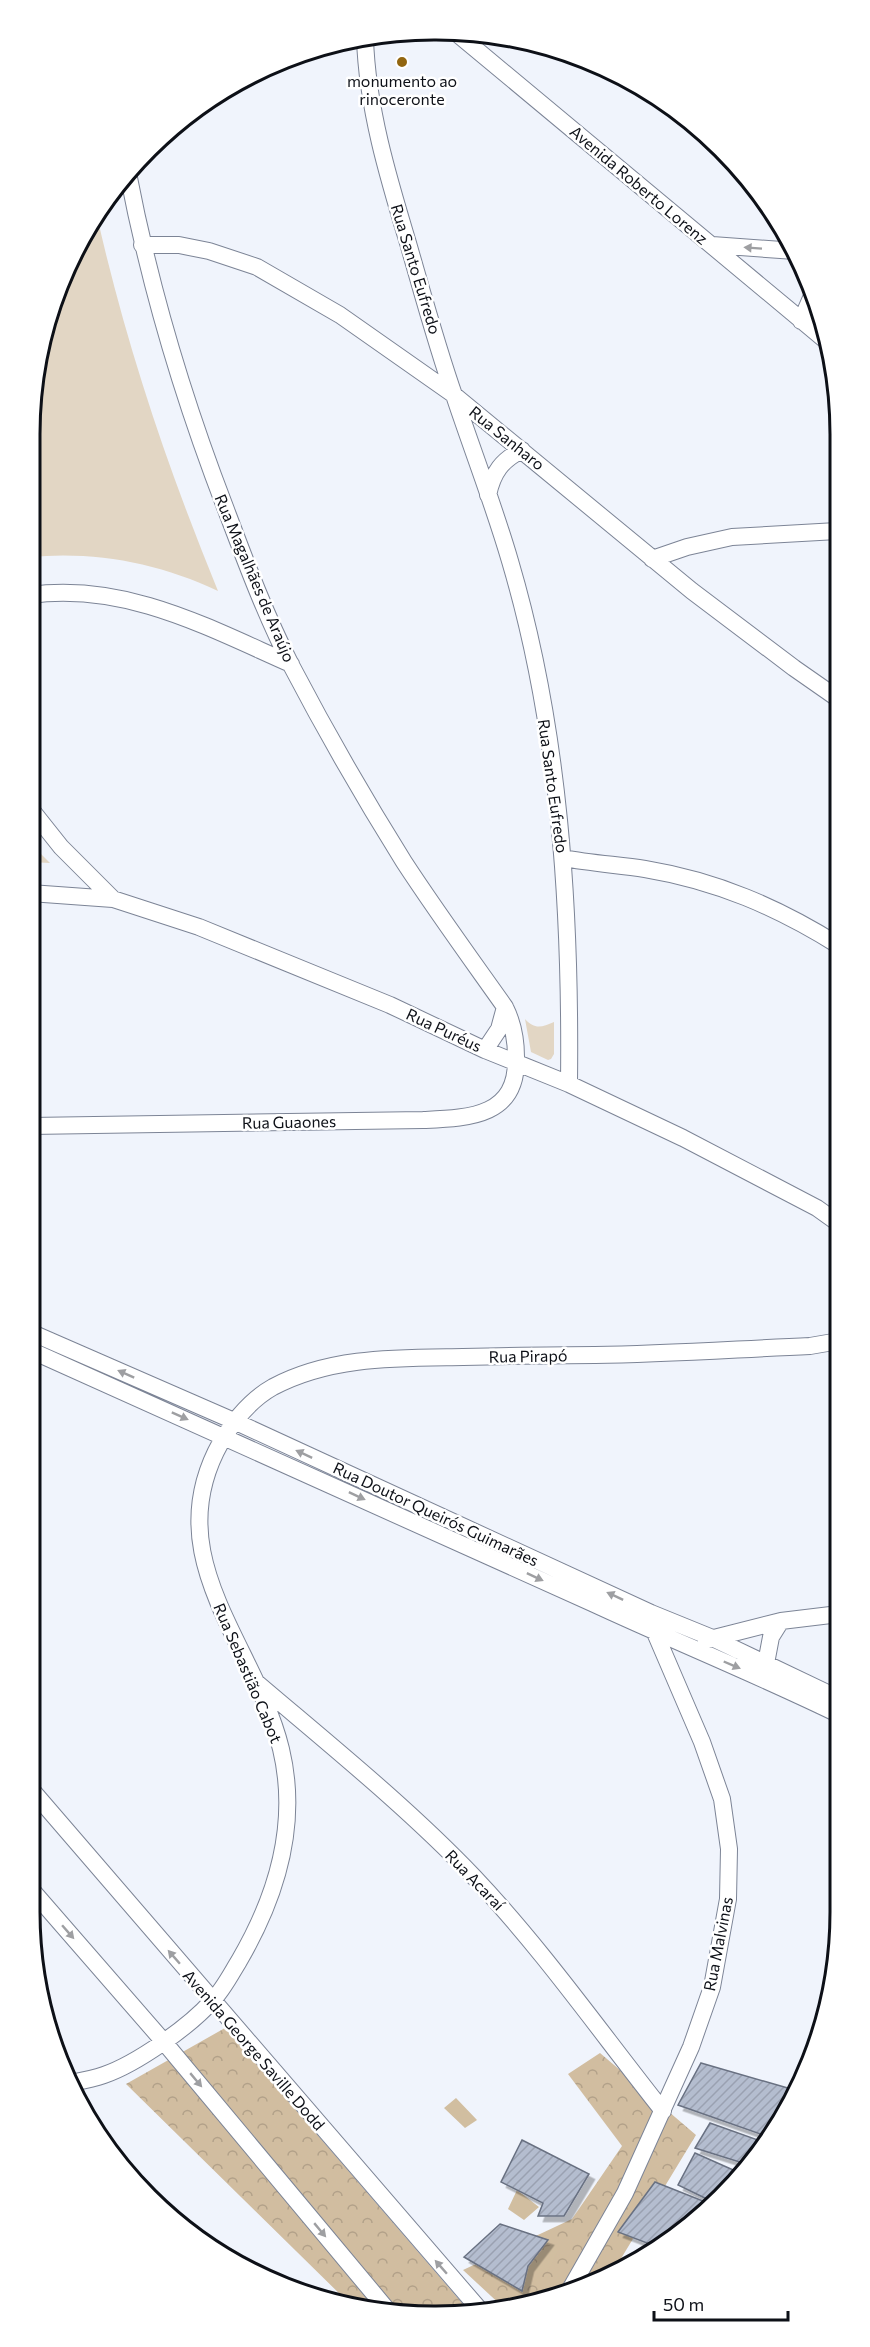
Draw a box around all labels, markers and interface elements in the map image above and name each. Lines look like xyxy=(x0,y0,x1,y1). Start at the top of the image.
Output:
marker: monumento ao rinoceronte xyxy=(395,55,409,69)
place label: monumento ao rinoceronte xyxy=(347,71,457,108)
street label: Avenida Roberto Lorenz xyxy=(566,121,712,248)
street label: Rua Santo Eufredo xyxy=(388,201,445,336)
one-way arrow xyxy=(744,243,763,252)
street label: Rua Sanharo xyxy=(466,402,549,474)
street label: Rua Magalhães de Araújo xyxy=(211,491,300,665)
street label: Rua Santo Eufredo xyxy=(535,718,572,854)
street label: Rua Puréus xyxy=(404,1004,485,1055)
street label: Rua Guaones xyxy=(242,1111,336,1132)
street label: Rua Pirapó xyxy=(488,1345,568,1366)
one-way arrow xyxy=(117,1369,135,1378)
one-way arrow xyxy=(171,1411,189,1421)
one-way arrow xyxy=(295,1449,312,1458)
street label: Rua Doutor Queirós Guimarães xyxy=(330,1457,542,1570)
one-way arrow xyxy=(349,1492,366,1501)
one-way arrow xyxy=(526,1573,543,1582)
one-way arrow xyxy=(606,1592,623,1601)
street label: Rua Sebastião Cabot xyxy=(210,1600,287,1746)
one-way arrow xyxy=(724,1660,742,1670)
street label: Rua Acaraí xyxy=(442,1845,509,1914)
street label: Rua Malvinas xyxy=(699,1895,736,1993)
one-way arrow xyxy=(62,1924,75,1940)
one-way arrow xyxy=(168,1950,181,1965)
street label: Avenida George Saville Dodd xyxy=(180,1966,329,2134)
one-way arrow xyxy=(189,2072,202,2087)
one-way arrow xyxy=(314,2222,327,2238)
one-way arrow xyxy=(435,2260,448,2275)
scale bar xyxy=(654,2284,788,2322)
text: 50 m xyxy=(663,2293,704,2315)

